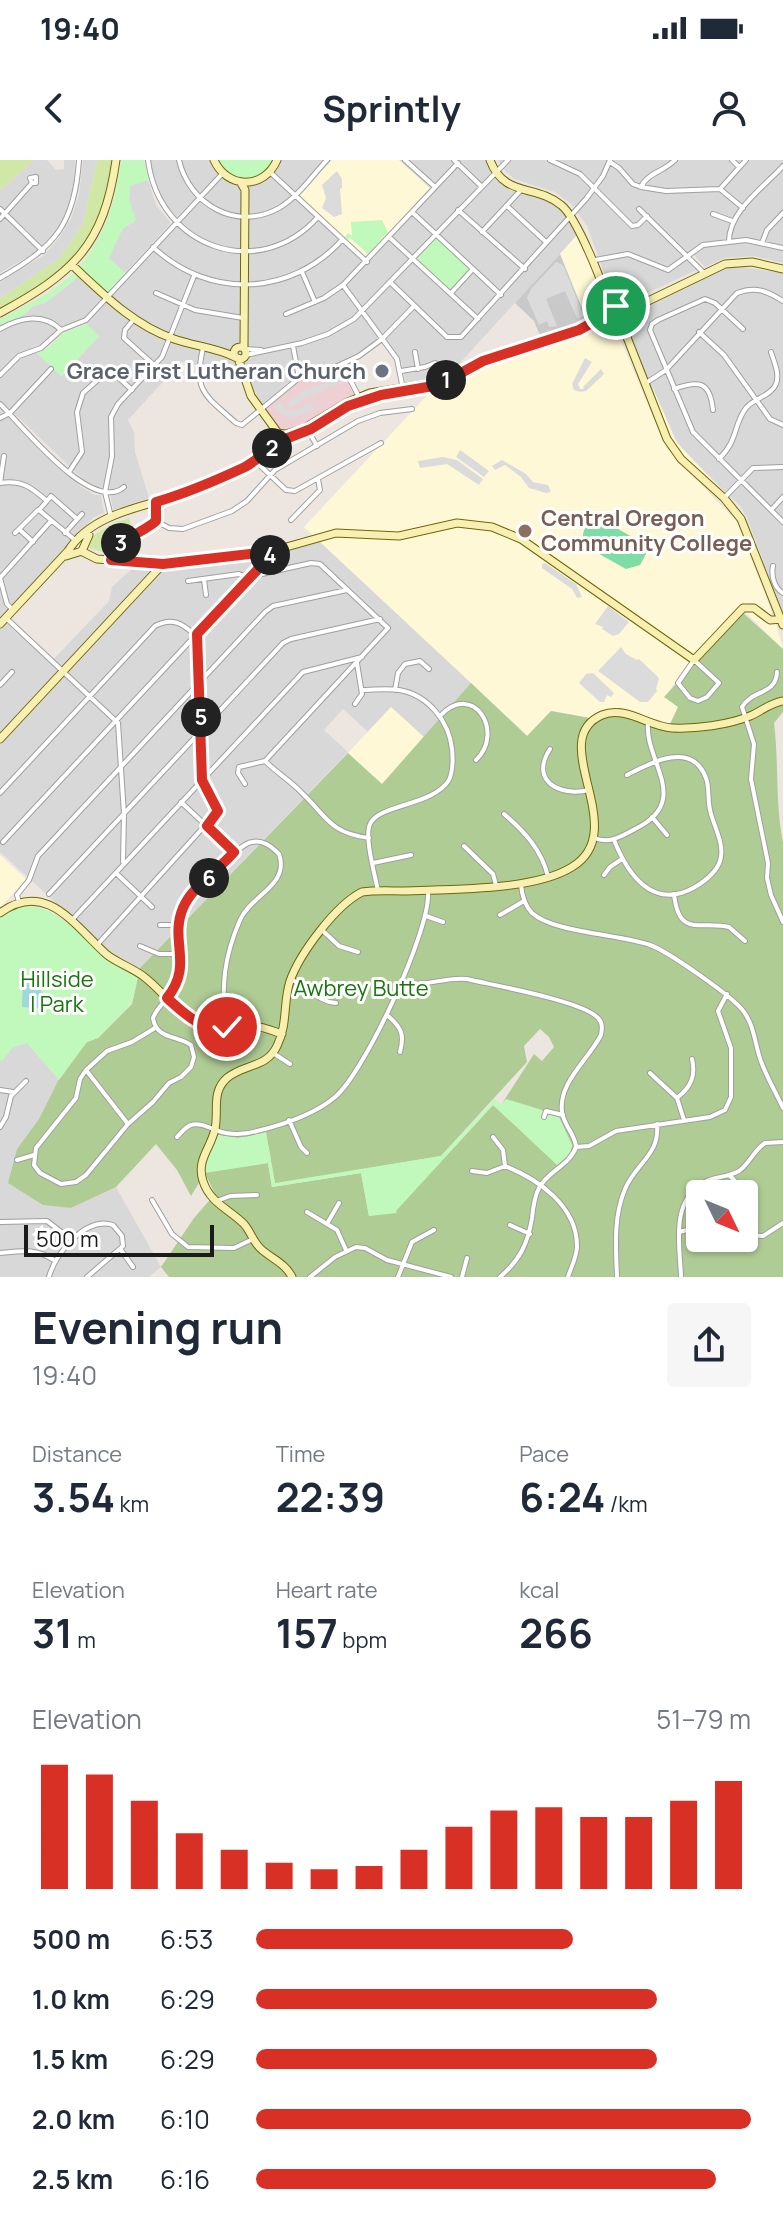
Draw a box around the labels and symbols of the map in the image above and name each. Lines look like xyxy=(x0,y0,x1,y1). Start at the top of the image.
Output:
pin xyxy=(582,272,650,340)
place label: Grace First Lutheran Church xyxy=(67,356,366,386)
pin: 1 xyxy=(426,360,466,400)
marker: Grace First Lutheran Church xyxy=(373,362,391,380)
pin: 2 xyxy=(252,428,292,468)
place label: Central Oregon Community College xyxy=(541,503,752,558)
marker: Central Oregon Community College xyxy=(516,522,534,540)
pin: 3 xyxy=(101,523,141,563)
pin: 4 xyxy=(250,535,290,575)
pin: 5 xyxy=(181,697,221,737)
pin: 6 xyxy=(189,858,229,898)
park label: Hillside I Park xyxy=(20,964,94,1019)
park label: Awbrey Butte xyxy=(293,973,429,1003)
pin xyxy=(193,993,261,1061)
north arrow xyxy=(686,1180,758,1252)
scale bar xyxy=(24,1221,214,1257)

